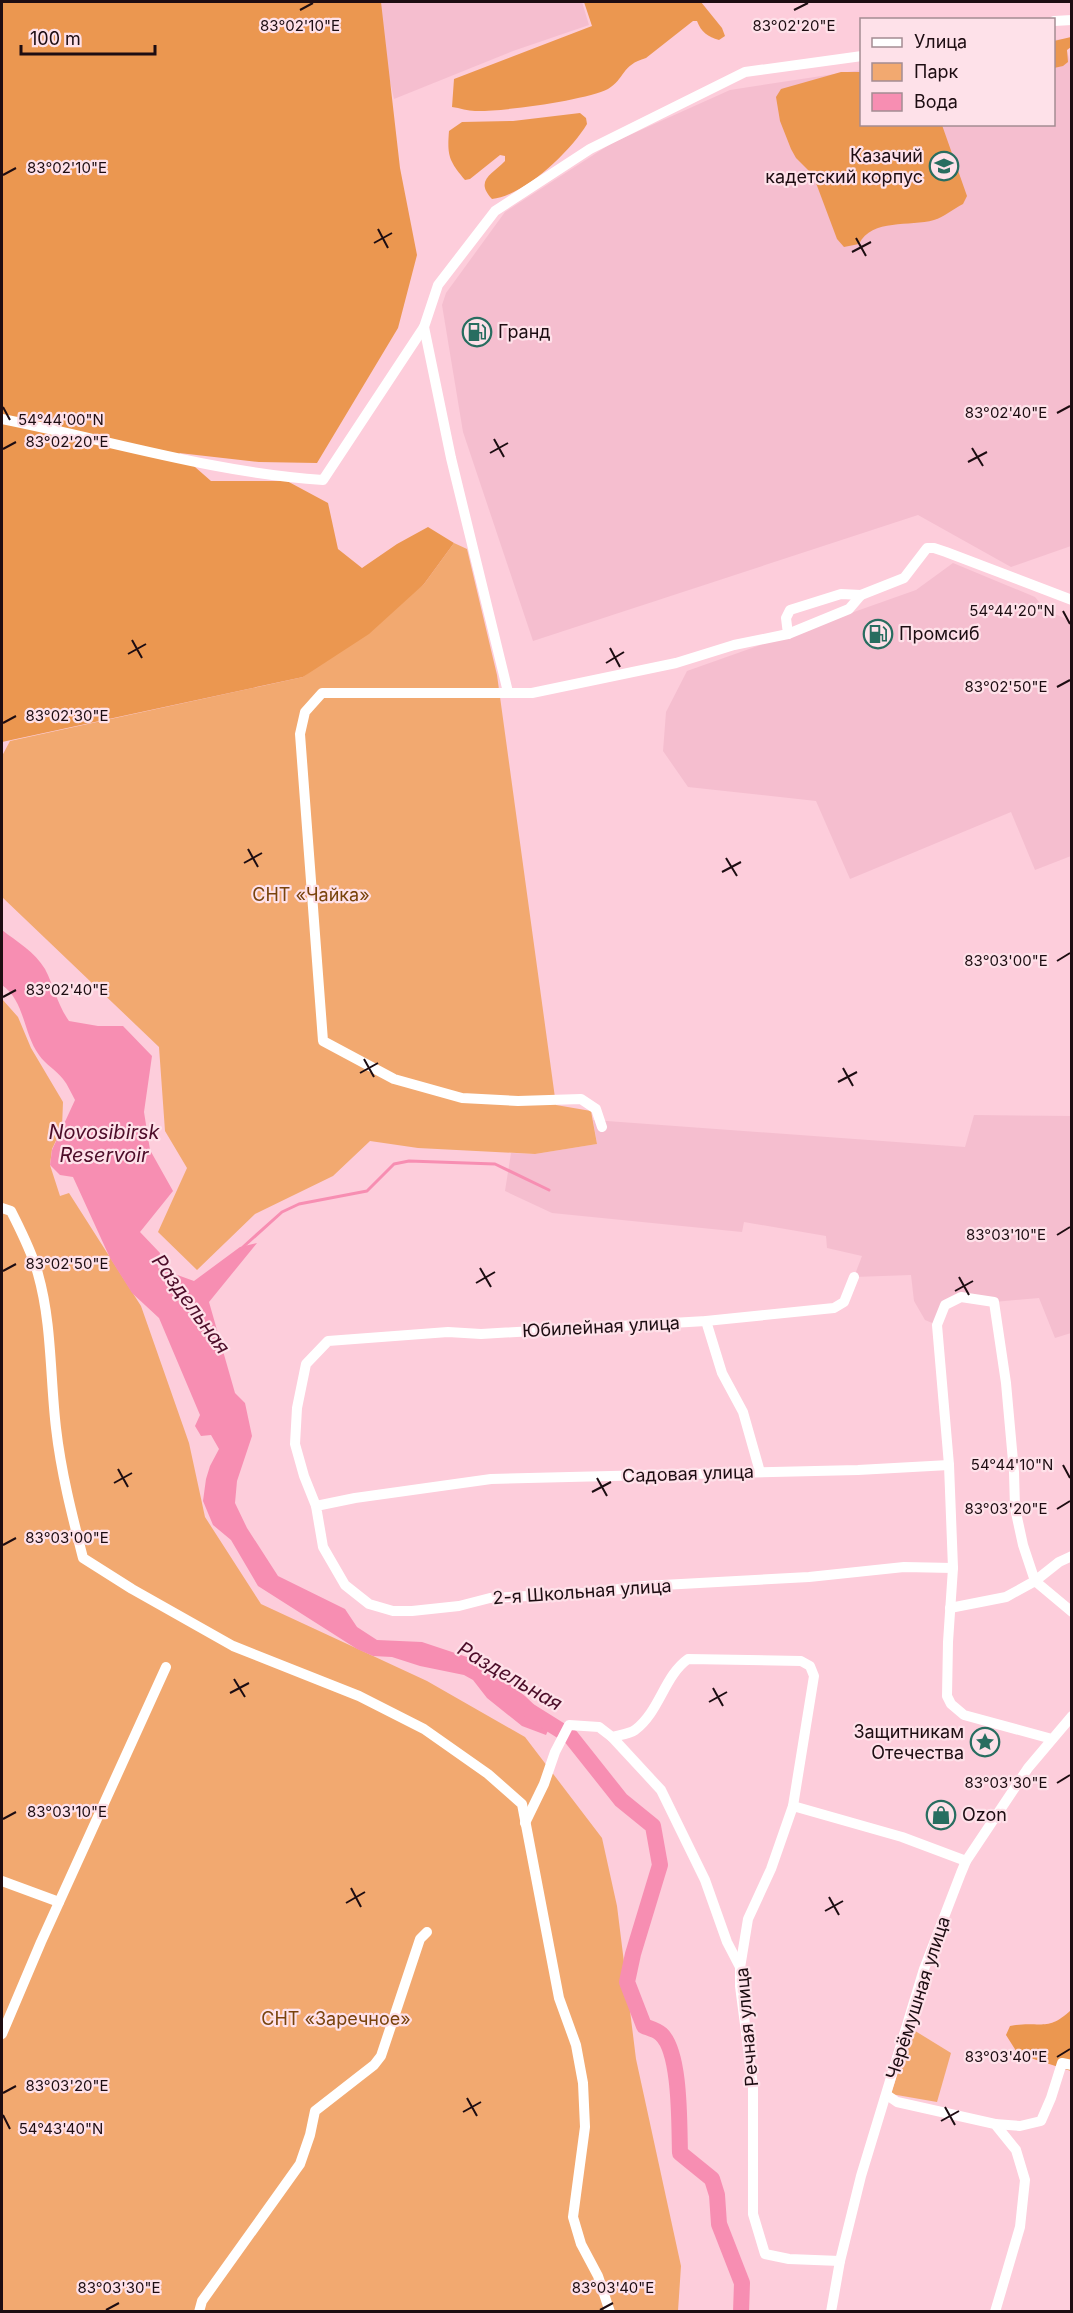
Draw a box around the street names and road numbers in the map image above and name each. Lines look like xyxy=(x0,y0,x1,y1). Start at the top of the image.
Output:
street label: Юбилейная улица xyxy=(522,1312,680,1341)
street label: Садовая улица xyxy=(622,1461,754,1486)
street label: 2-я Школьная улица xyxy=(492,1575,672,1608)
street label: Черёмушная улица xyxy=(881,1914,954,2082)
street label: Речная улица xyxy=(731,1967,762,2087)

